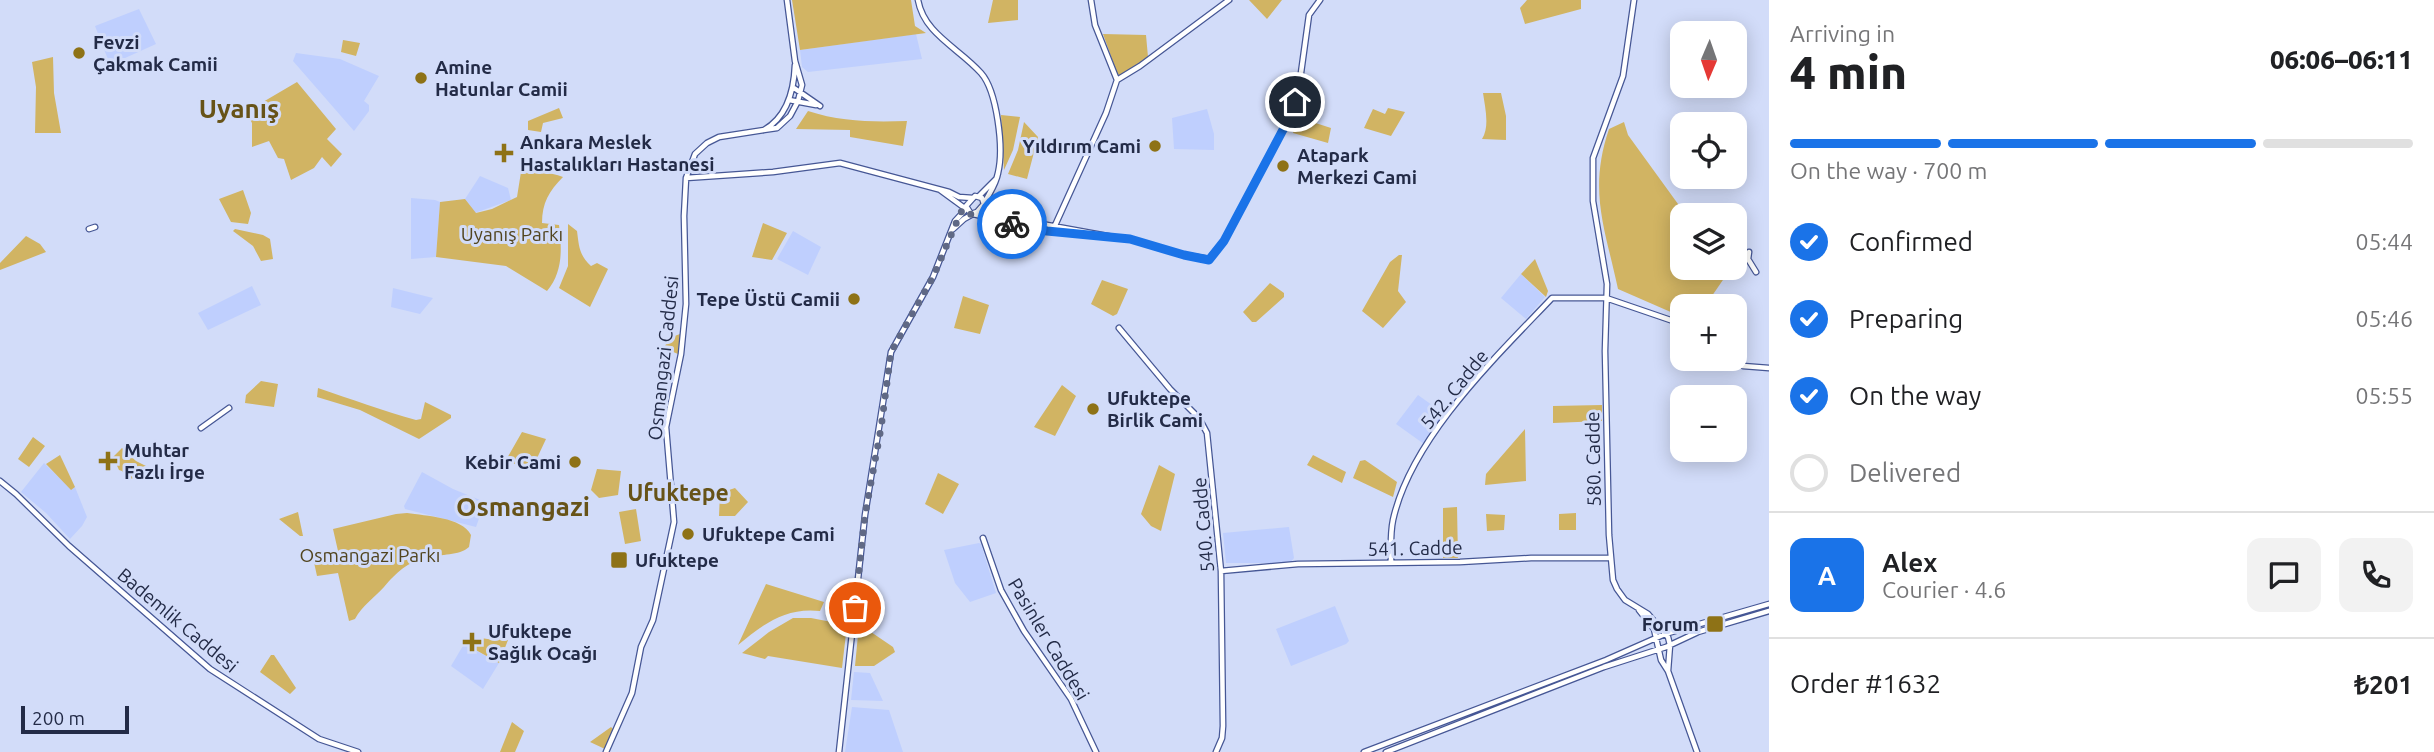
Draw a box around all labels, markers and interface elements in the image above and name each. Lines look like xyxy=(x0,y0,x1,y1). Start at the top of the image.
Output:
north arrow xyxy=(1670,21,1746,98)
map controls xyxy=(1670,21,1747,462)
text: Arriving in xyxy=(1790,21,1895,46)
place label: Fevzi Çakmak Camii xyxy=(93,31,218,75)
marker: Fevzi Çakmak Camii xyxy=(71,45,87,61)
text: 06:06–06:11 xyxy=(2270,45,2413,74)
text: 4 min xyxy=(1790,46,1907,98)
place label: Amine Hatunlar Camii xyxy=(435,56,568,100)
marker: Amine Hatunlar Camii xyxy=(413,70,429,86)
pin xyxy=(1265,72,1325,132)
icon: home xyxy=(1276,83,1314,121)
district label: Uyanış xyxy=(199,94,279,124)
button: locate xyxy=(1670,112,1747,189)
place label: Ankara Meslek Hastalıkları Hastanesi xyxy=(520,131,714,175)
place label: Yıldırım Cami xyxy=(1022,135,1141,157)
marker: Yıldırım Cami xyxy=(1147,138,1163,154)
marker: Ankara Meslek Hastalıkları Hastanesi xyxy=(494,143,514,163)
place label: Atapark Merkezi Cami xyxy=(1297,144,1417,188)
marker: Atapark Merkezi Cami xyxy=(1275,158,1291,174)
text: On the way · 700 m xyxy=(1790,158,1987,183)
courier xyxy=(977,189,1047,259)
button: layers xyxy=(1670,203,1747,280)
icon: bike xyxy=(993,205,1031,243)
park label: Uyanış Parkı xyxy=(461,223,563,245)
icon: check xyxy=(1790,223,1828,261)
text: Confirmed xyxy=(1849,227,1973,256)
text: 05:44 xyxy=(2355,229,2413,254)
street label: Osmangazi Caddesi xyxy=(643,275,683,441)
place label: Tepe Üstü Camii xyxy=(696,288,840,310)
marker: Tepe Üstü Camii xyxy=(846,291,862,307)
button: + xyxy=(1670,294,1747,371)
icon: check xyxy=(1790,300,1828,338)
text: Preparing xyxy=(1849,304,1963,333)
text: 05:46 xyxy=(2355,306,2413,331)
street label: 542. Cadde xyxy=(1415,345,1493,433)
icon: check xyxy=(1790,377,1828,415)
text: On the way xyxy=(1849,381,1981,410)
text: 05:55 xyxy=(2355,383,2413,408)
button: − xyxy=(1670,385,1747,462)
place label: Ufuktepe Birlik Cami xyxy=(1107,387,1203,431)
marker: Ufuktepe Birlik Cami xyxy=(1085,401,1101,417)
street label: 580. Cadde xyxy=(1581,411,1605,507)
place label: Muhtar Fazlı İrge xyxy=(124,439,205,483)
marker: Muhtar Fazlı İrge xyxy=(98,451,118,471)
place label: Kebir Cami xyxy=(465,451,561,473)
marker: Kebir Cami xyxy=(567,454,583,470)
text: Delivered xyxy=(1849,458,1961,487)
street label: 540. Cadde xyxy=(1188,477,1218,573)
district label: Ufuktepe xyxy=(627,480,729,505)
district label: Osmangazi xyxy=(456,492,590,521)
place label: Ufuktepe Cami xyxy=(702,523,835,545)
marker: Ufuktepe Cami xyxy=(680,526,696,542)
street label: 541. Cadde xyxy=(1367,536,1463,560)
button: chat xyxy=(2247,538,2321,612)
button: phone xyxy=(2339,538,2413,612)
park label: Osmangazi Parkı xyxy=(300,544,440,566)
text: Alex xyxy=(1882,548,1937,577)
place label: Ufuktepe xyxy=(635,549,719,571)
marker: Ufuktepe xyxy=(609,550,629,570)
text: A xyxy=(1818,561,1836,590)
street label: Bademlik Caddesi xyxy=(113,563,243,677)
street label: Pasinler Caddesi xyxy=(1004,574,1094,704)
text: Courier · 4.6 xyxy=(1882,577,2006,602)
pin xyxy=(825,578,885,638)
icon: bag xyxy=(836,589,874,627)
place label: Forum xyxy=(1642,613,1699,635)
marker: Forum xyxy=(1705,614,1725,634)
place label: Ufuktepe Sağlık Ocağı xyxy=(488,620,597,664)
marker: Ufuktepe Sağlık Ocağı xyxy=(462,632,482,652)
text: Order #1632 xyxy=(1790,669,1941,698)
text: ₺201 xyxy=(2354,670,2413,699)
scale bar xyxy=(21,703,130,735)
text: 200 m xyxy=(32,707,85,729)

